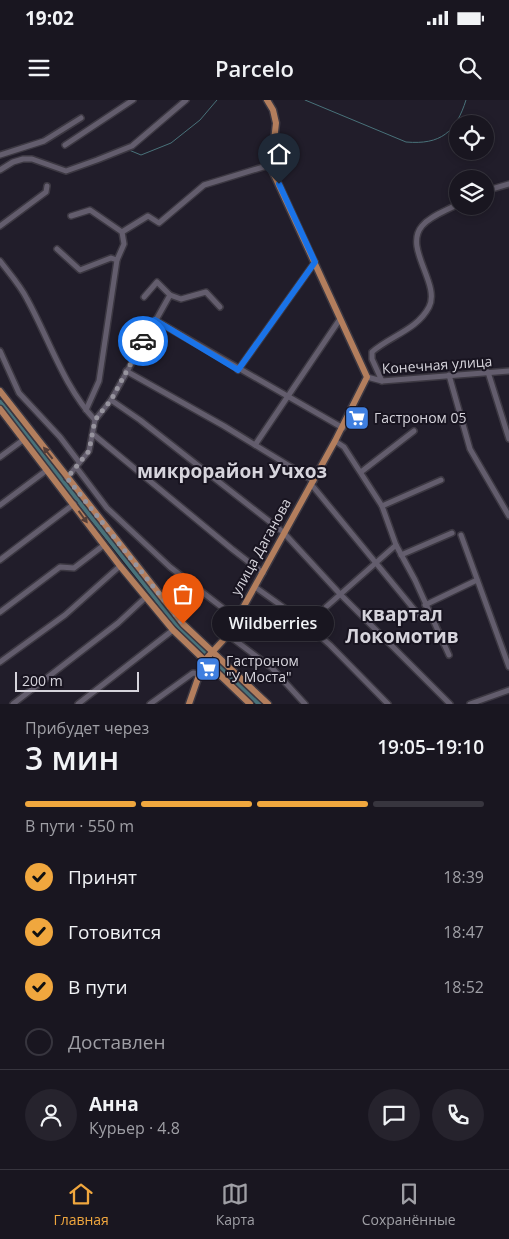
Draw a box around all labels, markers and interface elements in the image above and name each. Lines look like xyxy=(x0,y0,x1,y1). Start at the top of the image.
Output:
text: 19:02 xyxy=(25,5,74,31)
text: Parcelo xyxy=(215,53,294,83)
icon: menu xyxy=(25,54,53,82)
icon: search xyxy=(456,54,484,82)
map controls xyxy=(449,115,494,215)
button: locate xyxy=(449,115,494,160)
pin xyxy=(258,133,300,184)
icon: home xyxy=(265,140,293,168)
button: layers xyxy=(449,170,494,215)
courier xyxy=(118,316,168,366)
icon: car xyxy=(129,327,157,355)
street label: Конечная улица xyxy=(381,351,493,378)
supermarket icon: Гастроном 05 xyxy=(344,405,370,431)
place label: Гастроном 05 xyxy=(374,408,467,427)
one-way arrow xyxy=(43,446,53,460)
district label: микрорайон Учхоз xyxy=(137,458,327,484)
street label: улица Даганова xyxy=(226,495,295,599)
one-way arrow xyxy=(78,510,88,524)
pin xyxy=(162,573,204,624)
icon: bag xyxy=(169,580,197,608)
district label: квартал Локомотив xyxy=(345,601,459,649)
callout: Wildberries xyxy=(213,606,336,642)
text: Wildberries xyxy=(229,612,317,634)
place label: Гастроном "У Моста" xyxy=(226,651,299,686)
supermarket icon: Гастроном "У Моста" xyxy=(195,656,221,682)
scale bar xyxy=(15,669,139,692)
text: 200 m xyxy=(22,671,63,690)
text: Прибудет через xyxy=(25,717,149,739)
text: 19:05–19:10 xyxy=(377,734,484,760)
text: 3 мин xyxy=(25,736,119,779)
text: В пути · 550 m xyxy=(25,815,134,837)
icon: check xyxy=(25,863,53,891)
text: Принят xyxy=(68,864,137,890)
text: 18:39 xyxy=(443,866,484,888)
icon: check xyxy=(25,918,53,946)
text: Готовится xyxy=(68,919,161,945)
text: 18:47 xyxy=(443,921,484,943)
icon: check xyxy=(25,973,53,1001)
text: В пути xyxy=(68,974,128,1000)
text: 18:52 xyxy=(443,976,484,998)
text: Доставлен xyxy=(68,1029,166,1055)
button: person xyxy=(25,1089,77,1141)
button: chat xyxy=(368,1089,420,1141)
button: phone xyxy=(432,1089,484,1141)
text: Анна xyxy=(89,1091,139,1117)
text: Курьер · 4.8 xyxy=(89,1117,180,1139)
tab: Главная xyxy=(53,1180,109,1229)
tab: Карта xyxy=(216,1180,255,1229)
tab: Сохранённые xyxy=(362,1180,456,1229)

